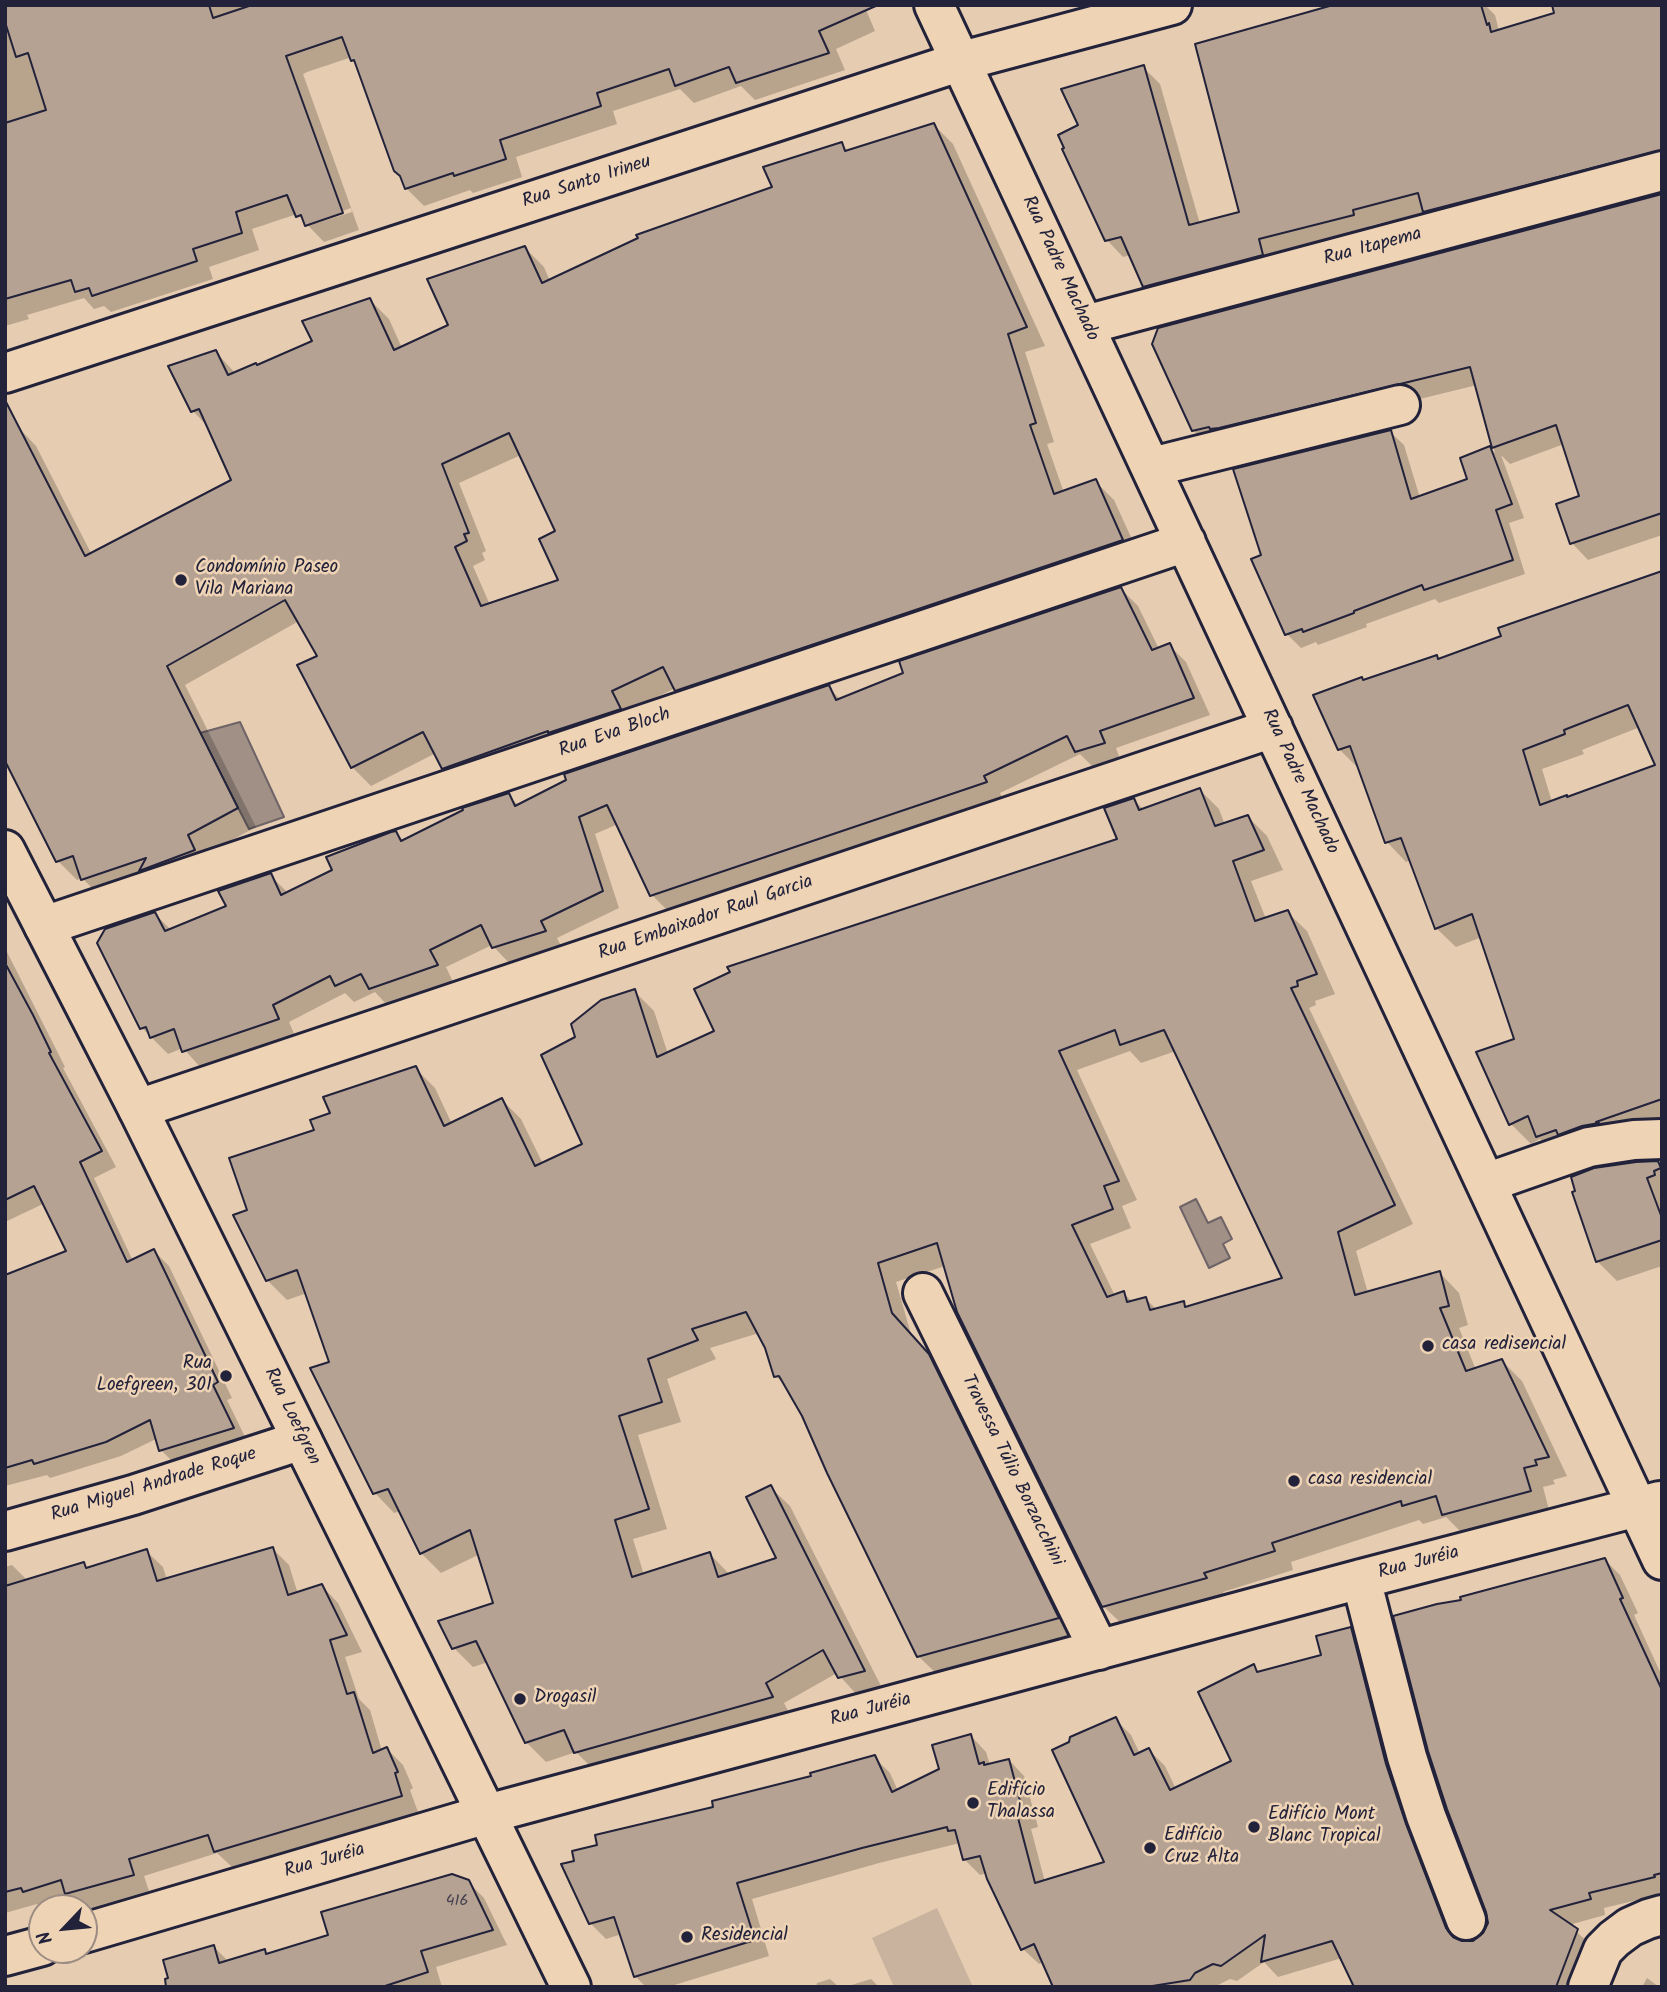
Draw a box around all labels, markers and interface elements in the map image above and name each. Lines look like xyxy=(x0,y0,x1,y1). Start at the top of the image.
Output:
street label: Rua Santo Irineu xyxy=(520,151,654,215)
street label: Rua Padre Machado xyxy=(1015,193,1103,345)
street label: Rua Itapema xyxy=(1321,224,1425,272)
place label: Condomínio Paseo Vila Mariana xyxy=(195,558,338,602)
marker: Condomínio Paseo Vila Mariana xyxy=(173,572,189,588)
street label: Rua Eva Bloch xyxy=(556,704,674,764)
street label: Rua Padre Machado xyxy=(1255,706,1343,858)
street label: Rua Embaixador Raul Garcia xyxy=(596,872,816,966)
place label: casa redisencial xyxy=(1442,1335,1566,1357)
marker: casa redisencial xyxy=(1420,1338,1436,1354)
place label: Rua Loefgreen, 301 xyxy=(97,1354,212,1398)
street label: Rua Loefgren xyxy=(258,1365,324,1469)
marker: Rua Loefgreen, 301 xyxy=(218,1368,234,1384)
street label: Travessa Túlio Borzacchini xyxy=(955,1372,1067,1570)
street label: Rua Miguel Andrade Roque xyxy=(48,1444,260,1528)
place label: casa residencial xyxy=(1308,1470,1432,1492)
marker: casa residencial xyxy=(1286,1473,1302,1489)
street label: Rua Juréia xyxy=(1376,1542,1462,1586)
place label: Drogasil xyxy=(534,1688,596,1710)
street label: Rua Juréia xyxy=(828,1689,914,1733)
marker: Drogasil xyxy=(512,1691,528,1707)
place label: Edifício Thalassa xyxy=(987,1781,1055,1825)
marker: Edifício Thalassa xyxy=(965,1795,981,1811)
place label: Edifício Mont Blanc Tropical xyxy=(1268,1805,1381,1849)
marker: Edifício Mont Blanc Tropical xyxy=(1246,1819,1262,1835)
place label: Edifício Cruz Alta xyxy=(1164,1826,1239,1870)
street label: Rua Juréia xyxy=(282,1840,368,1884)
marker: Edifício Cruz Alta xyxy=(1142,1840,1158,1856)
house number: 416 xyxy=(446,1892,468,1912)
north arrow xyxy=(28,1894,98,1964)
text: N xyxy=(30,1925,62,1949)
place label: Residencial xyxy=(701,1926,788,1948)
marker: Residencial xyxy=(679,1929,695,1945)

